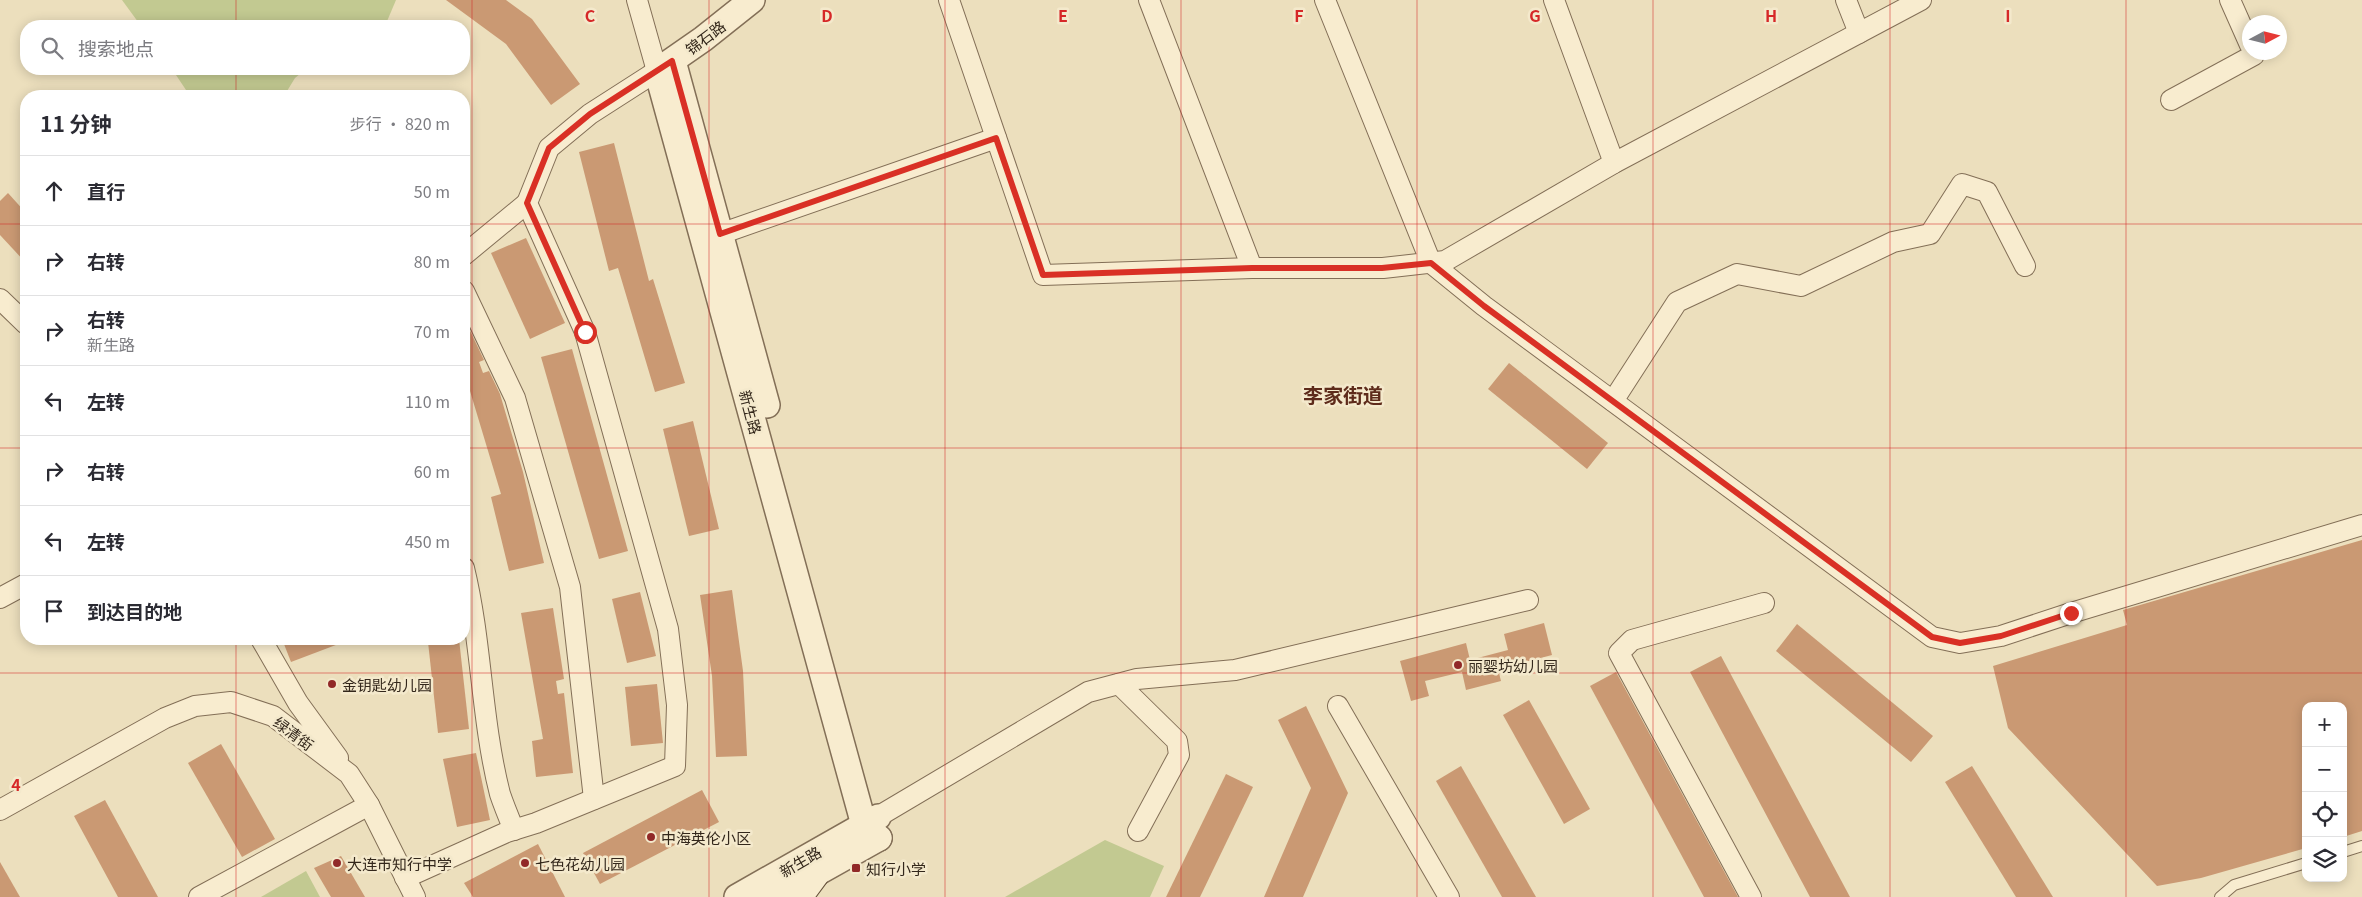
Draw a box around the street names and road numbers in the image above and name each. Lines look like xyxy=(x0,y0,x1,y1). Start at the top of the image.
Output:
street label: 锦石路 xyxy=(681,15,729,59)
street label: 新生路 xyxy=(735,388,767,436)
street label: 绿清街 xyxy=(270,711,318,755)
street label: 新生路 xyxy=(775,841,825,881)

